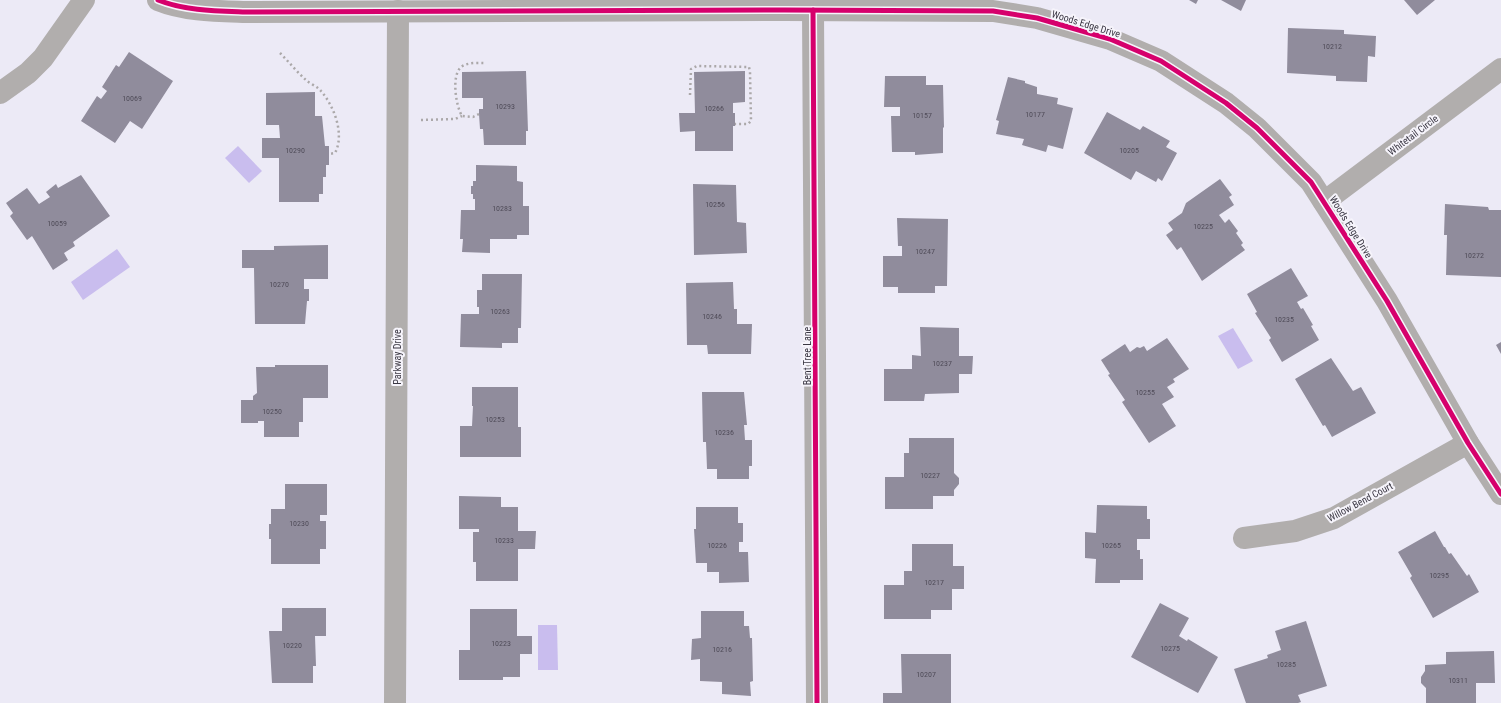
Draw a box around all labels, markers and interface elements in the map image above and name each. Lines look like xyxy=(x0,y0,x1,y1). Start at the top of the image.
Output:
street label: Woods Edge Drive xyxy=(1050,8,1122,40)
house number: 10212 xyxy=(1322,42,1342,51)
house number: 10069 xyxy=(122,94,142,103)
house number: 10293 xyxy=(495,102,515,111)
house number: 10266 xyxy=(704,104,724,113)
house number: 10177 xyxy=(1025,110,1045,119)
house number: 10157 xyxy=(912,111,932,120)
street label: Whitetail Circle xyxy=(1386,113,1440,157)
house number: 10290 xyxy=(285,146,305,155)
house number: 10205 xyxy=(1119,146,1139,155)
street label: Woods Edge Drive xyxy=(1328,194,1375,260)
house number: 10256 xyxy=(705,200,725,209)
house number: 10283 xyxy=(492,204,512,213)
house number: 10059 xyxy=(47,219,67,228)
house number: 10225 xyxy=(1193,222,1213,231)
house number: 10247 xyxy=(915,247,935,256)
house number: 10272 xyxy=(1464,251,1484,260)
house number: 10270 xyxy=(269,280,289,289)
house number: 10263 xyxy=(490,307,510,316)
house number: 10246 xyxy=(702,312,722,321)
house number: 10235 xyxy=(1274,315,1294,324)
street label: Bent Tree Lane xyxy=(802,326,813,385)
street label: Parkway Drive xyxy=(392,329,403,385)
house number: 10237 xyxy=(932,359,952,368)
house number: 10255 xyxy=(1135,388,1155,397)
house number: 10250 xyxy=(262,407,282,416)
house number: 10253 xyxy=(485,415,505,424)
house number: 10236 xyxy=(714,428,734,437)
house number: 10227 xyxy=(920,471,940,480)
street label: Willow Bend Court xyxy=(1325,480,1395,524)
house number: 10230 xyxy=(289,519,309,528)
house number: 10233 xyxy=(494,536,514,545)
house number: 10226 xyxy=(707,541,727,550)
house number: 10265 xyxy=(1101,541,1121,550)
house number: 10295 xyxy=(1429,571,1449,580)
house number: 10217 xyxy=(924,578,944,587)
house number: 10223 xyxy=(491,639,511,648)
house number: 10220 xyxy=(282,641,302,650)
house number: 10275 xyxy=(1160,644,1180,653)
house number: 10216 xyxy=(712,645,732,654)
house number: 10285 xyxy=(1276,660,1296,669)
house number: 10207 xyxy=(916,670,936,679)
house number: 10311 xyxy=(1448,676,1468,685)

